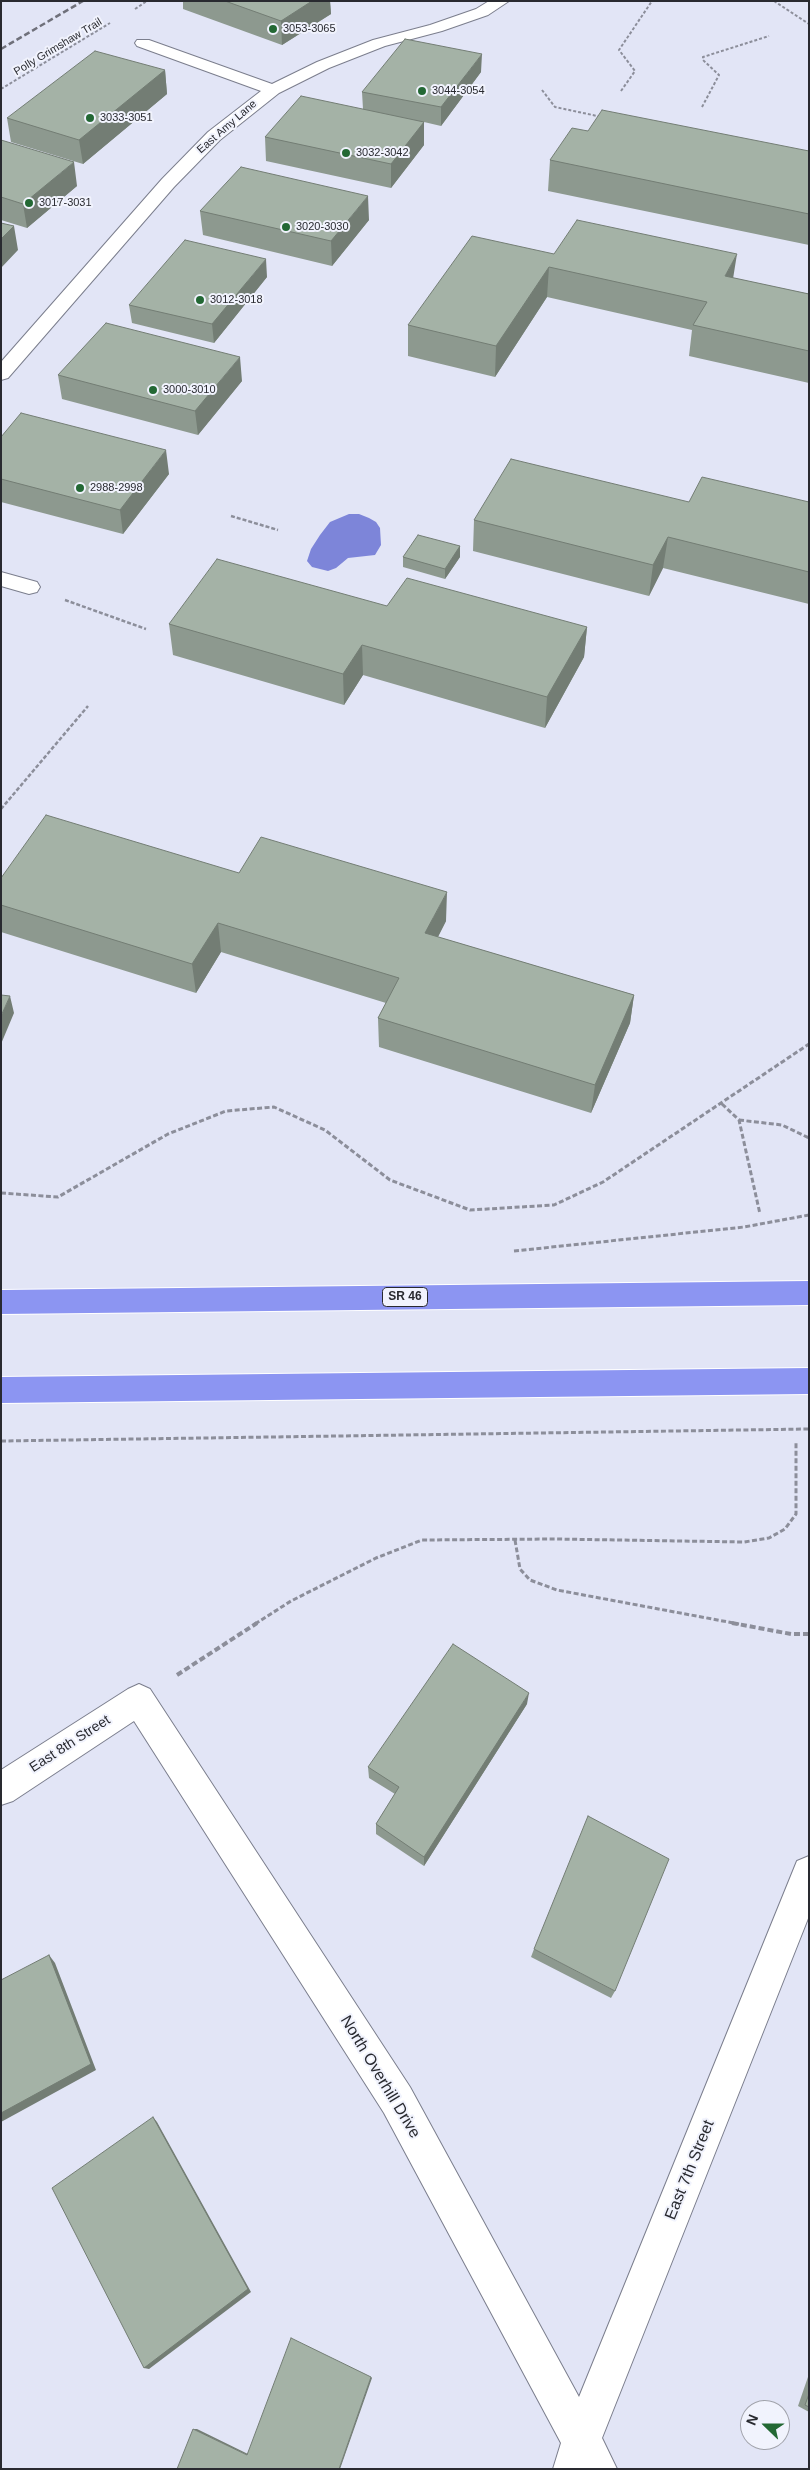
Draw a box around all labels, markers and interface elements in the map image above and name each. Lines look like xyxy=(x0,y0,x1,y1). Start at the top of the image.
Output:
street label: Polly Grimshaw Trail xyxy=(12,15,104,79)
place label: 3053-3065 xyxy=(283,22,336,36)
marker: 3053-3065 xyxy=(267,23,279,35)
place label: 3044-3054 xyxy=(432,84,485,98)
marker: 3044-3054 xyxy=(416,85,428,97)
street label: East Amy Lane xyxy=(195,98,259,156)
place label: 3033-3051 xyxy=(100,111,153,125)
marker: 3033-3051 xyxy=(84,112,96,124)
place label: 3032-3042 xyxy=(356,146,409,160)
marker: 3032-3042 xyxy=(340,147,352,159)
place label: 3017-3031 xyxy=(39,196,92,210)
marker: 3017-3031 xyxy=(23,197,35,209)
place label: 3020-3030 xyxy=(296,220,349,234)
marker: 3020-3030 xyxy=(280,221,292,233)
place label: 3012-3018 xyxy=(210,293,263,307)
marker: 3012-3018 xyxy=(194,294,206,306)
place label: 3000-3010 xyxy=(163,383,216,397)
marker: 3000-3010 xyxy=(147,384,159,396)
place label: 2988-2998 xyxy=(90,481,143,495)
marker: 2988-2998 xyxy=(74,482,86,494)
road number: SR 46 xyxy=(382,1288,428,1306)
street label: East 8th Street xyxy=(27,1712,113,1776)
street label: North Overhill Drive xyxy=(336,2012,424,2142)
street label: East 7th Street xyxy=(661,2117,719,2223)
north arrow xyxy=(740,2400,790,2450)
text: N xyxy=(743,2412,761,2427)

